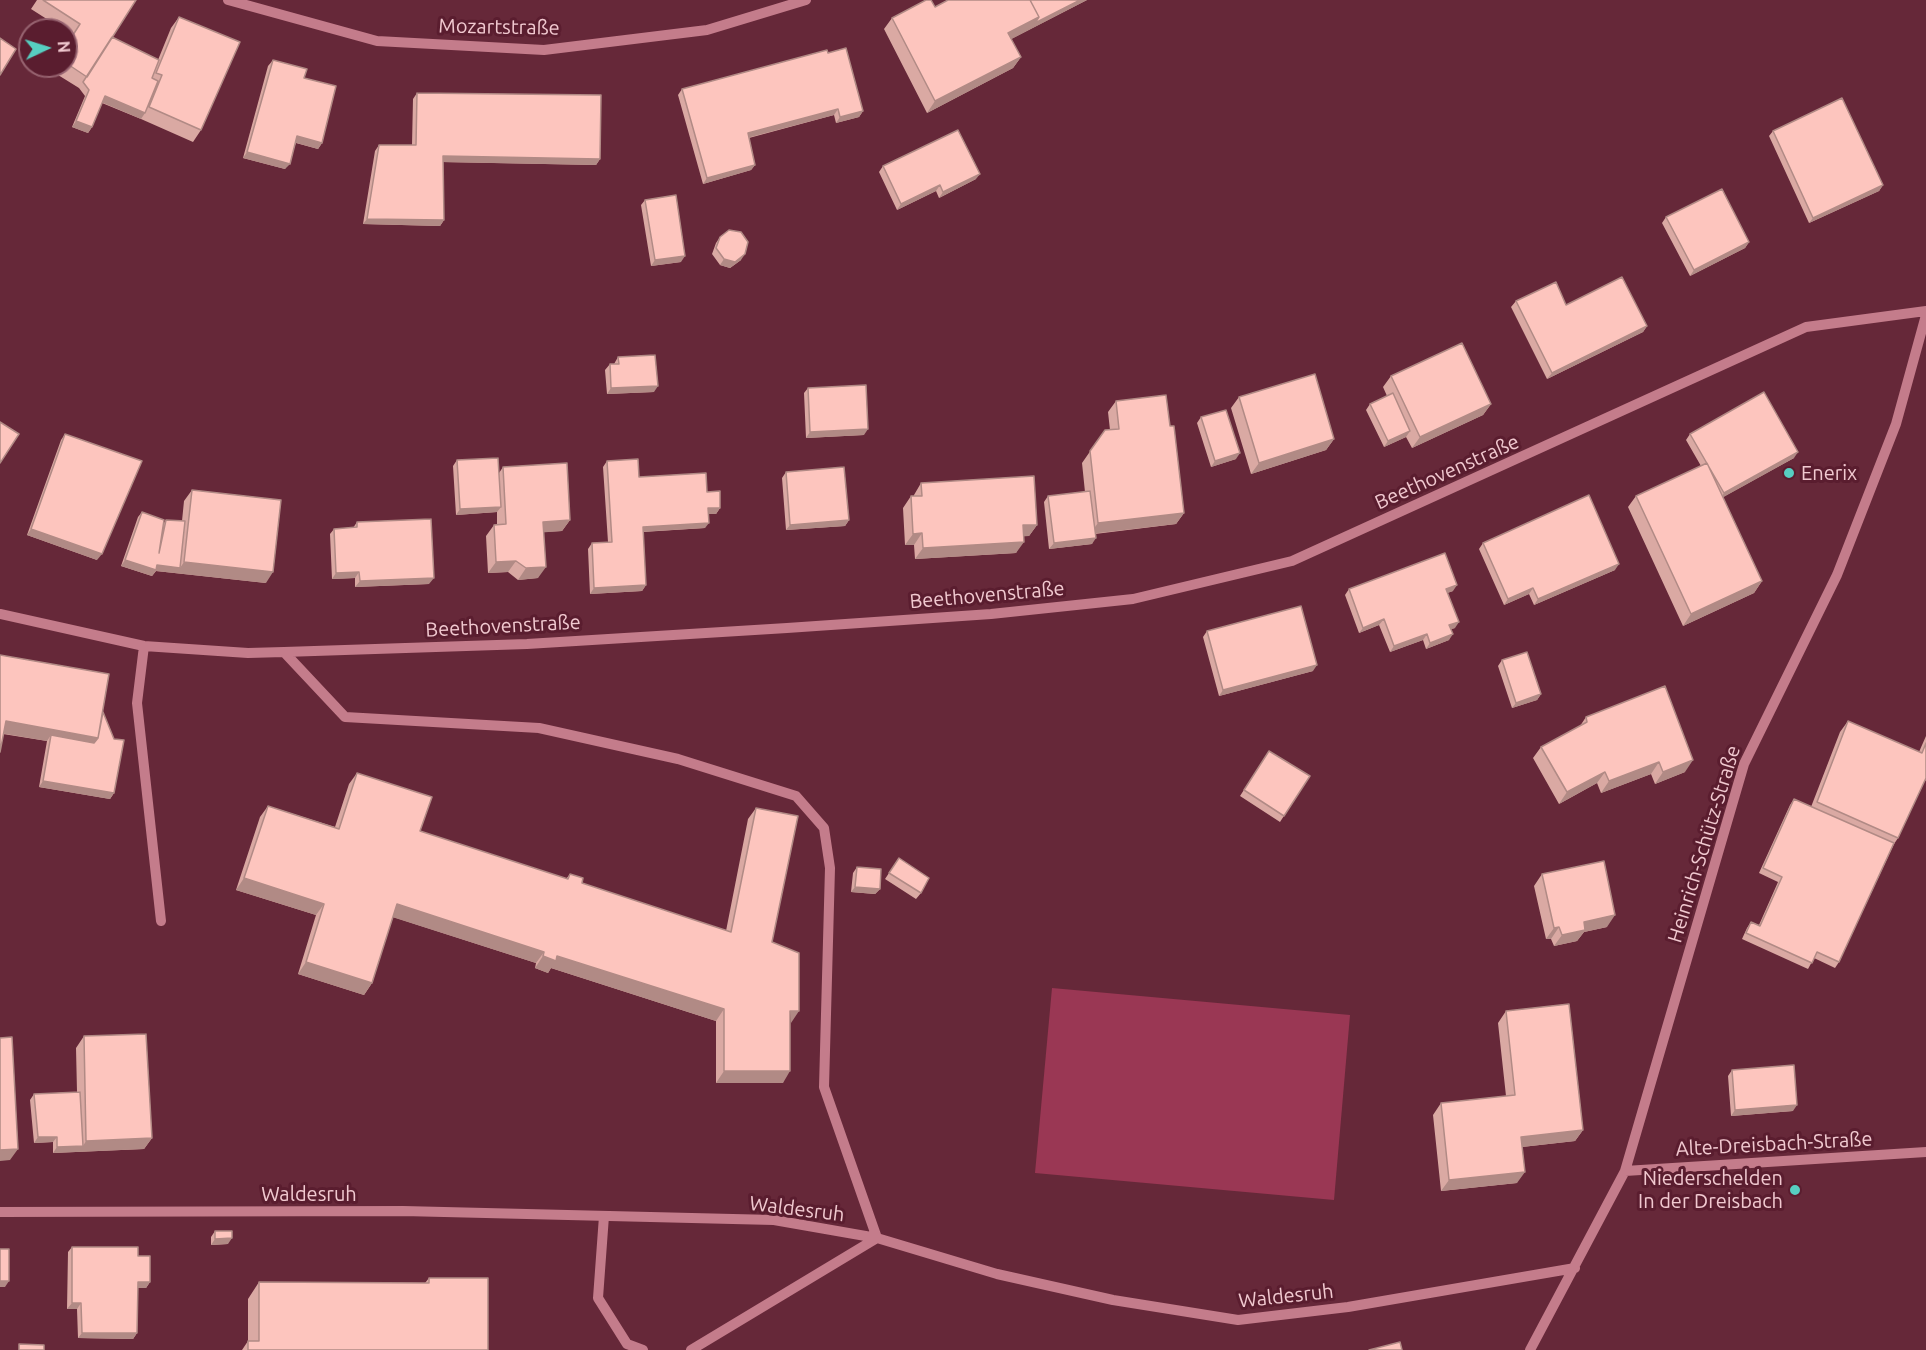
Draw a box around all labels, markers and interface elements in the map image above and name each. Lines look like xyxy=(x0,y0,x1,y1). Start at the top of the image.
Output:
street label: Mozartstraße xyxy=(438,14,560,40)
north arrow xyxy=(18,18,78,78)
text: N xyxy=(55,40,73,53)
street label: Beethovenstraße xyxy=(1371,429,1523,515)
place label: Enerix xyxy=(1801,461,1857,485)
marker: Enerix xyxy=(1782,466,1796,480)
street label: Beethovenstraße xyxy=(909,576,1065,614)
street label: Beethovenstraße xyxy=(425,610,581,642)
street label: Heinrich-Schütz-Straße xyxy=(1663,742,1745,946)
street label: Alte-Dreisbach-Straße xyxy=(1675,1127,1873,1161)
place label: Niederschelden In der Dreisbach xyxy=(1638,1166,1783,1213)
street label: Waldesruh xyxy=(261,1182,357,1206)
marker: Niederschelden In der Dreisbach xyxy=(1788,1183,1802,1197)
street label: Waldesruh xyxy=(748,1191,846,1227)
street label: Waldesruh xyxy=(1237,1279,1335,1313)

